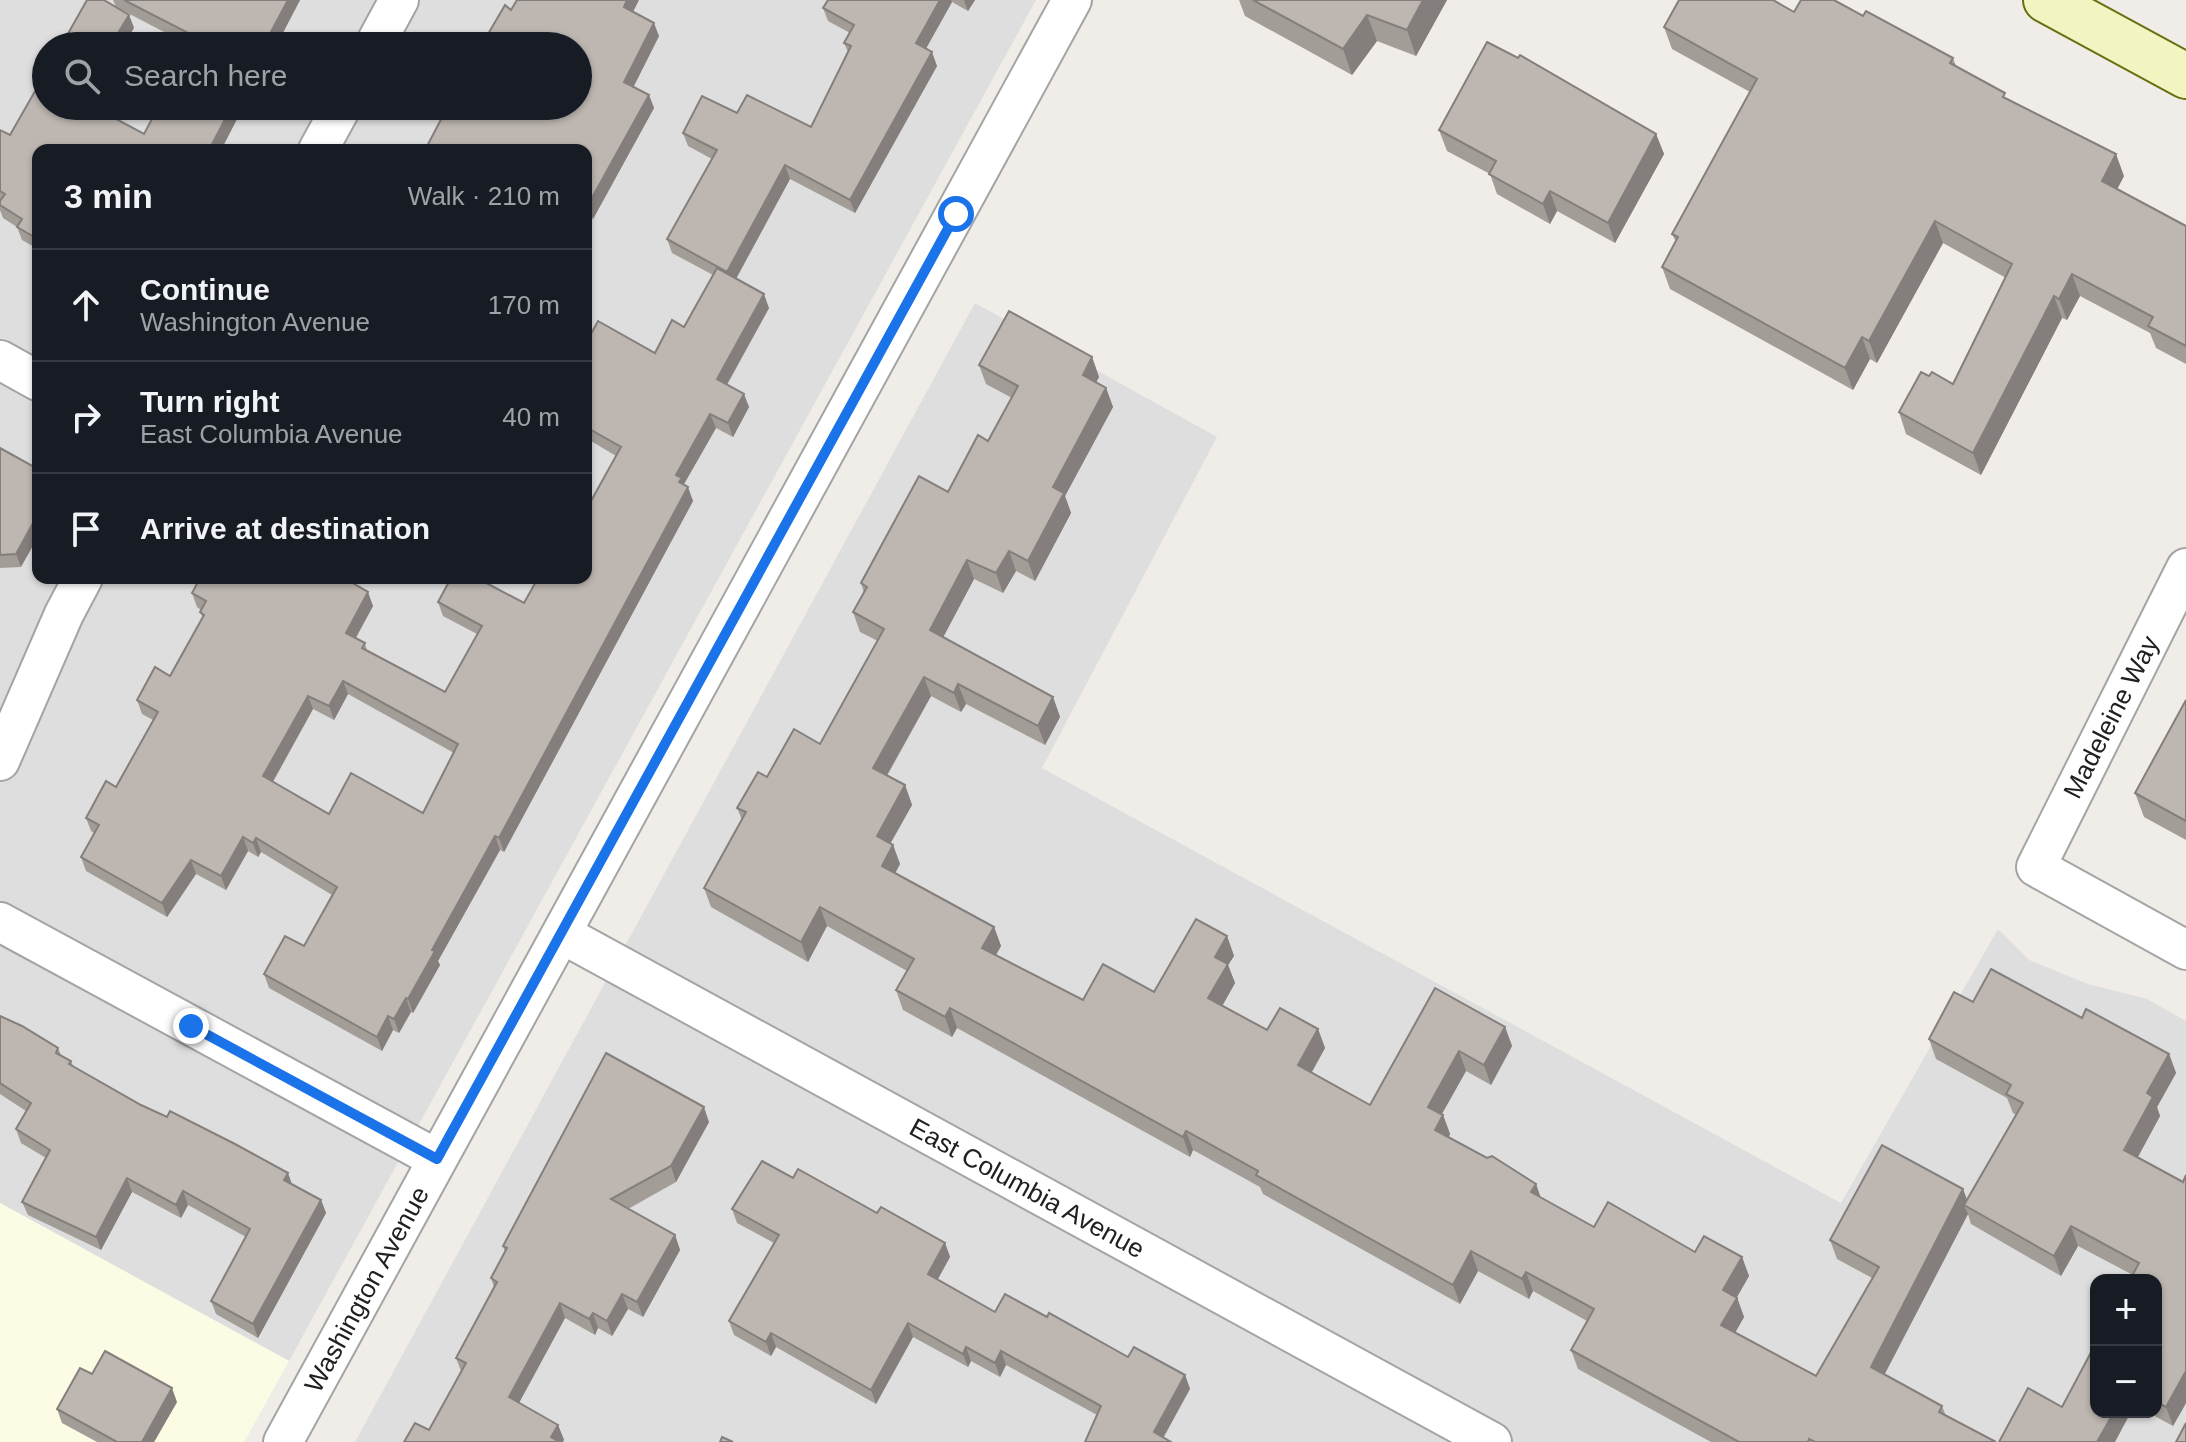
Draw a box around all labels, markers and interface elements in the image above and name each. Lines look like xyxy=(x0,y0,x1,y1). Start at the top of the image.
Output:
search box xyxy=(32,32,592,120)
icon: search xyxy=(60,54,104,98)
text: Search here xyxy=(124,59,287,92)
text: 3 min xyxy=(64,177,153,215)
text: Walk · 210 m xyxy=(408,181,560,211)
route start xyxy=(938,196,974,232)
text: Continue xyxy=(140,273,270,306)
icon: ahead xyxy=(64,283,108,327)
text: 170 m xyxy=(488,290,560,320)
text: Washington Avenue xyxy=(140,307,370,337)
text: Turn right xyxy=(140,385,279,418)
icon: right xyxy=(64,395,108,439)
text: 40 m xyxy=(502,402,560,432)
text: East Columbia Avenue xyxy=(140,419,403,449)
icon: arrive xyxy=(64,507,108,551)
text: Arrive at destination xyxy=(140,512,430,545)
street label: Madeleine Way xyxy=(2057,631,2165,803)
route end xyxy=(173,1008,209,1044)
street label: East Columbia Avenue xyxy=(905,1112,1150,1264)
street label: Washington Avenue xyxy=(298,1181,435,1397)
map controls xyxy=(2090,1274,2162,1418)
button: + xyxy=(2090,1274,2162,1346)
button: − xyxy=(2090,1346,2162,1418)

